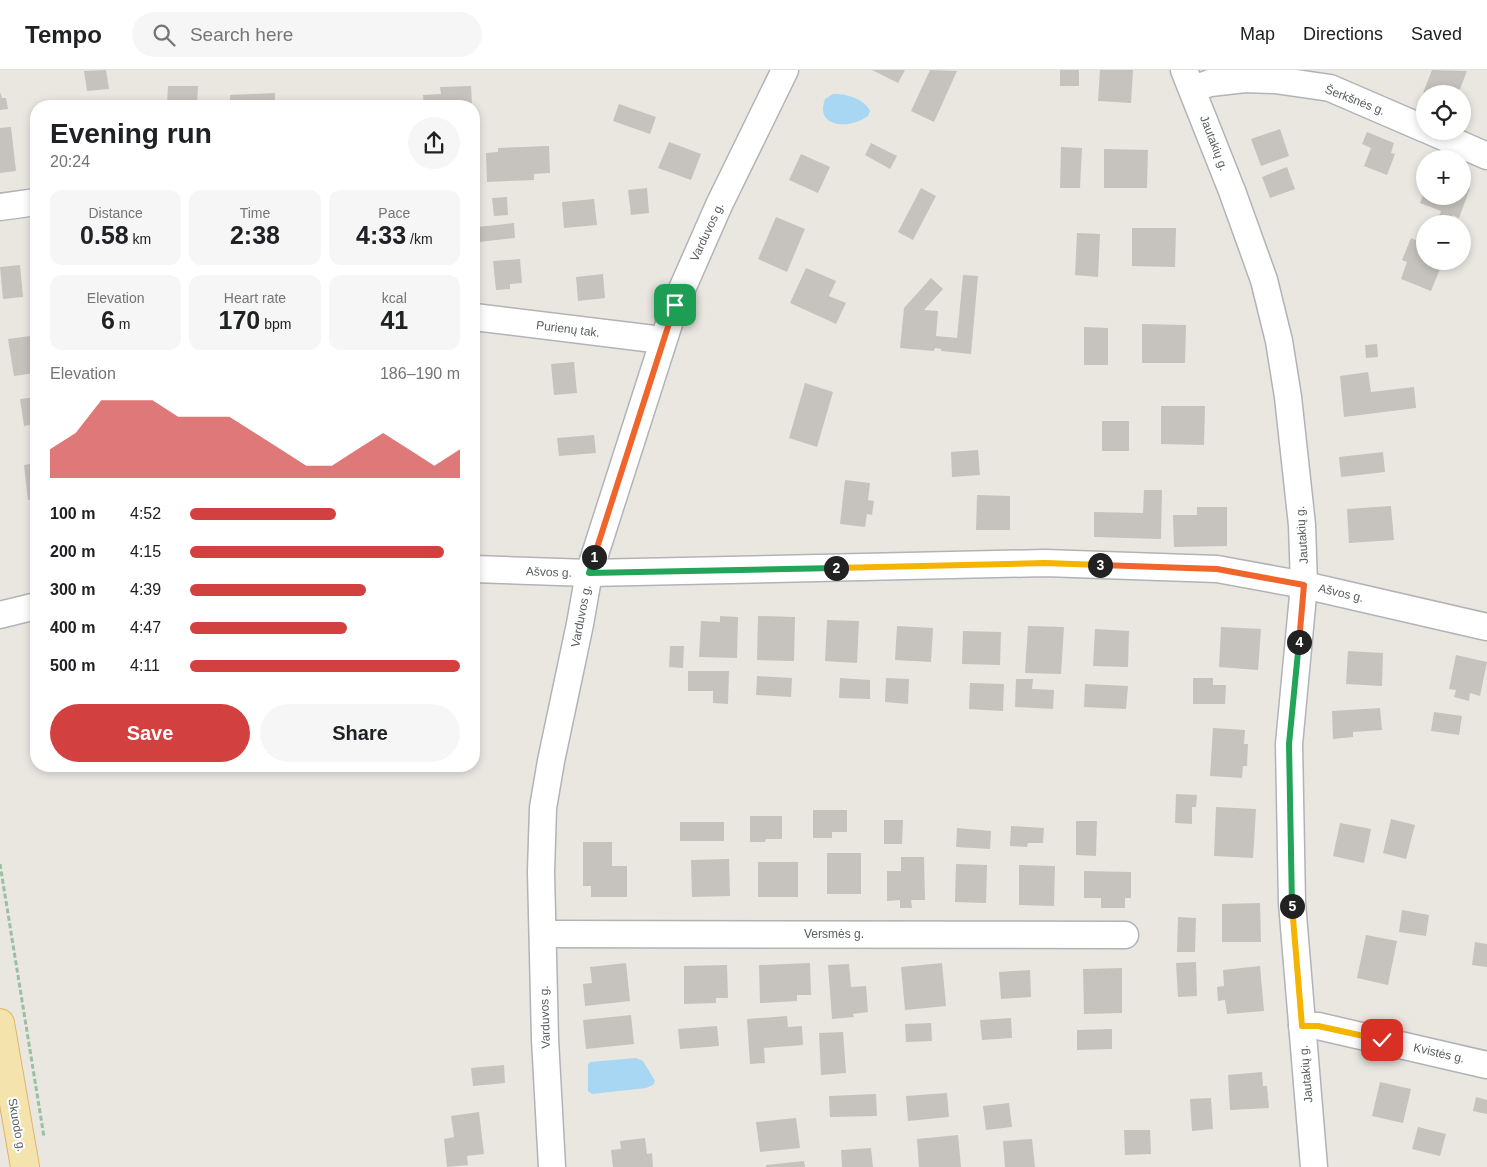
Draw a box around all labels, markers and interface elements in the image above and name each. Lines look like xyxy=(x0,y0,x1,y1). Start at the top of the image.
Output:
search box xyxy=(132,12,482,57)
text: Tempo xyxy=(25,21,102,48)
icon: search xyxy=(150,21,178,49)
text: Search here xyxy=(190,24,293,45)
text: Map xyxy=(1240,24,1275,44)
text: Directions xyxy=(1303,24,1383,44)
text: Saved xyxy=(1411,24,1462,44)
street label: Šerkšnės g. xyxy=(1323,81,1387,118)
map controls xyxy=(1416,85,1471,270)
button: locate xyxy=(1416,85,1471,140)
street label: Jautakių g. xyxy=(1197,113,1231,173)
button: share xyxy=(408,117,460,169)
text: Evening run xyxy=(50,118,212,149)
button: + xyxy=(1416,150,1471,205)
text: 20:24 xyxy=(50,153,90,170)
street label: Varduvos g. xyxy=(687,200,727,264)
text: Distance xyxy=(88,205,143,221)
text: Time xyxy=(240,205,270,221)
text: Pace xyxy=(378,205,410,221)
button: − xyxy=(1416,215,1471,270)
text: 0.58 xyxy=(80,221,129,249)
text: 2:38 xyxy=(230,221,280,249)
text: 4:33 xyxy=(356,221,406,249)
text: km xyxy=(129,231,151,247)
text: /km xyxy=(406,231,433,247)
pin xyxy=(654,284,696,326)
text: Elevation xyxy=(87,290,144,306)
text: Heart rate xyxy=(224,290,286,306)
text: kcal xyxy=(382,290,407,306)
icon: arrive xyxy=(661,291,689,319)
text: 6 xyxy=(101,306,115,334)
text: 170 xyxy=(219,306,260,334)
text: 41 xyxy=(380,306,408,334)
text: m xyxy=(115,316,130,332)
text: bpm xyxy=(260,316,291,332)
street label: Purienų tak. xyxy=(535,318,601,340)
text: Elevation xyxy=(50,365,116,382)
text: 186–190 m xyxy=(380,365,460,382)
text: 100 m xyxy=(50,505,95,522)
text: 4:52 xyxy=(130,505,161,522)
street label: Jautakių g. xyxy=(1293,506,1311,564)
text: 200 m xyxy=(50,543,95,560)
text: 4:15 xyxy=(130,543,161,560)
pin: 1 xyxy=(582,544,606,570)
text: 1 xyxy=(591,549,598,565)
pin: 3 xyxy=(1088,552,1112,578)
pin: 2 xyxy=(824,556,848,580)
text: 3 xyxy=(1097,557,1104,573)
text: 2 xyxy=(833,560,840,576)
street label: Ašvos g. xyxy=(526,564,572,580)
text: 300 m xyxy=(50,581,95,598)
text: 4:39 xyxy=(130,581,161,598)
street label: Ašvos g. xyxy=(1317,581,1365,605)
street label: Varduvos g. xyxy=(568,584,594,648)
text: 400 m xyxy=(50,619,95,636)
text: 4:47 xyxy=(130,619,161,636)
pin: 4 xyxy=(1286,630,1312,654)
text: 4 xyxy=(1296,634,1303,650)
text: 500 m xyxy=(50,657,95,674)
text: 4:11 xyxy=(130,657,160,674)
button: Save xyxy=(50,704,250,762)
button: Share xyxy=(260,704,460,762)
pin: 5 xyxy=(1280,894,1304,918)
text: 5 xyxy=(1289,898,1296,914)
street label: Versmės g. xyxy=(804,927,864,941)
street label: Varduvos g. xyxy=(537,985,553,1049)
pin xyxy=(1361,1019,1403,1061)
icon: check xyxy=(1368,1026,1396,1054)
street label: Kvistės g. xyxy=(1412,1040,1466,1066)
street label: Jautakių g. xyxy=(1296,1044,1316,1104)
street label: Skuodo g. xyxy=(5,1097,29,1153)

